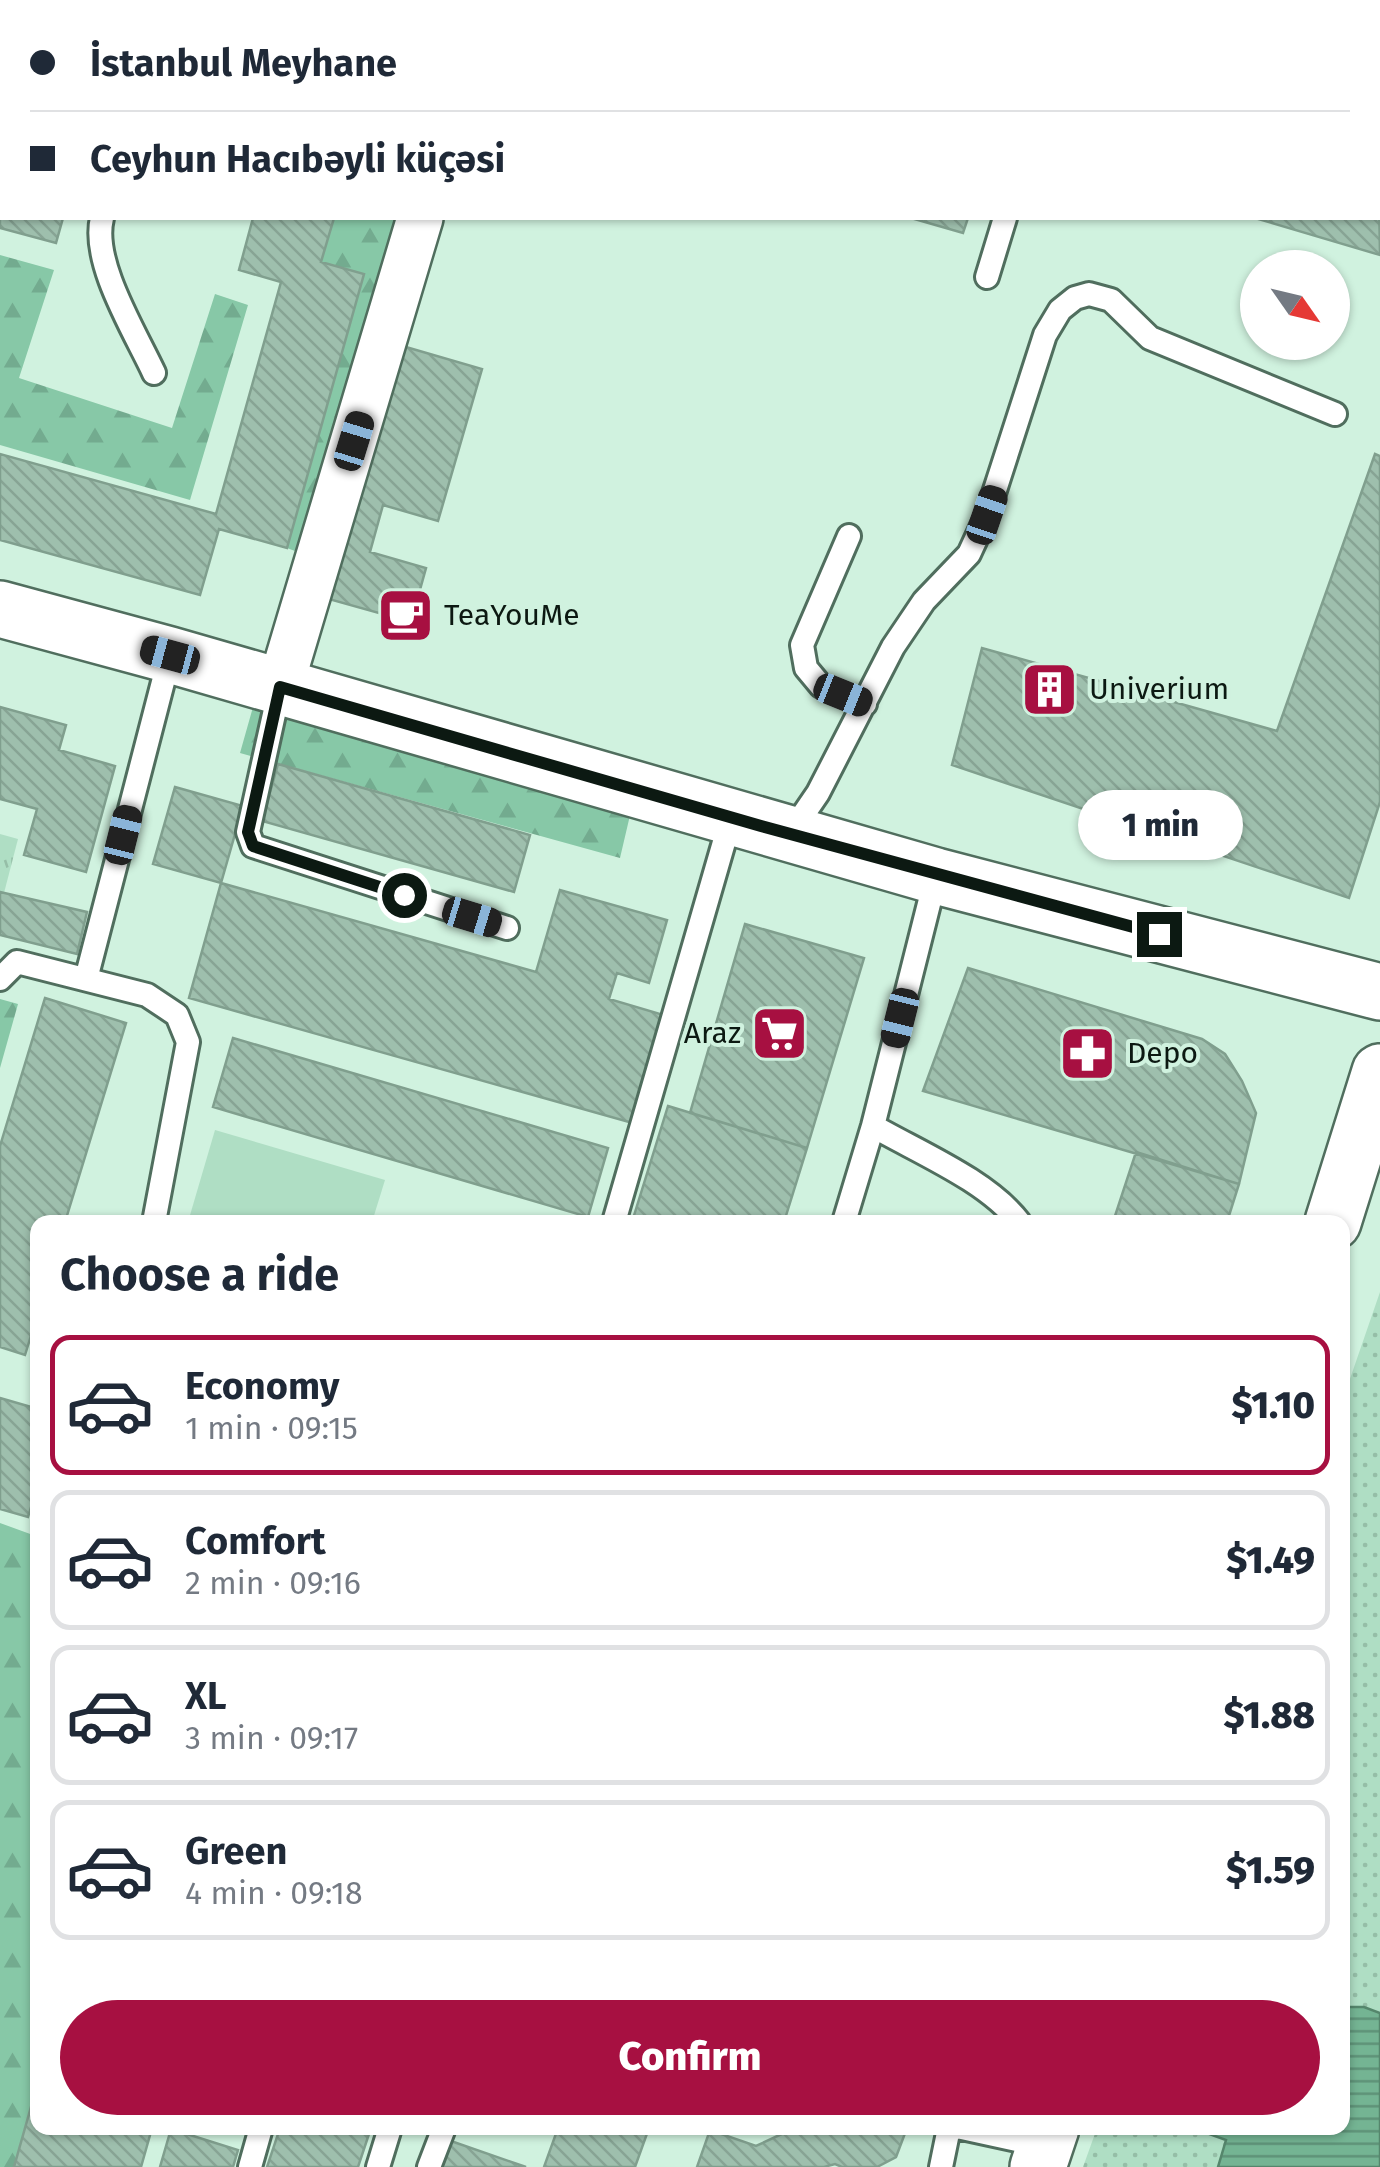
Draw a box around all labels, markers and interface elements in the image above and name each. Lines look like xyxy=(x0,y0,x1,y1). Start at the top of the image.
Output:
text: İstanbul Meyhane xyxy=(90,40,397,86)
text: Ceyhun Hacıbəyli küçəsi xyxy=(90,136,505,182)
north arrow xyxy=(1240,250,1350,360)
map controls xyxy=(1240,250,1350,360)
car xyxy=(331,408,377,474)
car xyxy=(963,482,1011,548)
cafe icon: TeaYouMe xyxy=(375,585,435,645)
place label: TeaYouMe xyxy=(444,597,580,633)
car xyxy=(137,633,203,677)
building icon: Univerium xyxy=(1020,659,1080,719)
car xyxy=(810,670,876,720)
place label: Univerium xyxy=(1089,671,1229,707)
callout: 1 min xyxy=(1076,789,1242,859)
car xyxy=(101,802,145,868)
text: 1 min xyxy=(1122,806,1199,844)
route start xyxy=(382,873,427,918)
car xyxy=(439,894,505,940)
route end xyxy=(1137,912,1182,957)
car xyxy=(878,985,922,1051)
supermarket icon: Araz xyxy=(750,1003,810,1063)
place label: Araz xyxy=(684,1015,741,1051)
pharmacy icon: Depo xyxy=(1058,1023,1118,1083)
place label: Depo xyxy=(1127,1035,1198,1071)
text: Choose a ride xyxy=(60,1248,339,1302)
icon: car xyxy=(65,1360,155,1450)
text: Economy xyxy=(185,1363,340,1409)
text: $1.10 xyxy=(1232,1382,1315,1428)
text: 1 min · 09:15 xyxy=(185,1409,358,1447)
icon: car xyxy=(65,1515,155,1605)
text: Comfort xyxy=(185,1518,326,1564)
text: $1.49 xyxy=(1226,1537,1315,1583)
text: 2 min · 09:16 xyxy=(185,1564,361,1602)
icon: car xyxy=(65,1670,155,1760)
text: XL xyxy=(185,1673,227,1719)
text: $1.88 xyxy=(1223,1692,1315,1738)
text: 3 min · 09:17 xyxy=(185,1719,358,1757)
icon: car xyxy=(65,1825,155,1915)
text: Green xyxy=(185,1828,288,1874)
text: $1.59 xyxy=(1226,1847,1315,1893)
text: 4 min · 09:18 xyxy=(185,1874,363,1912)
button: Confirm xyxy=(60,2000,1320,2115)

